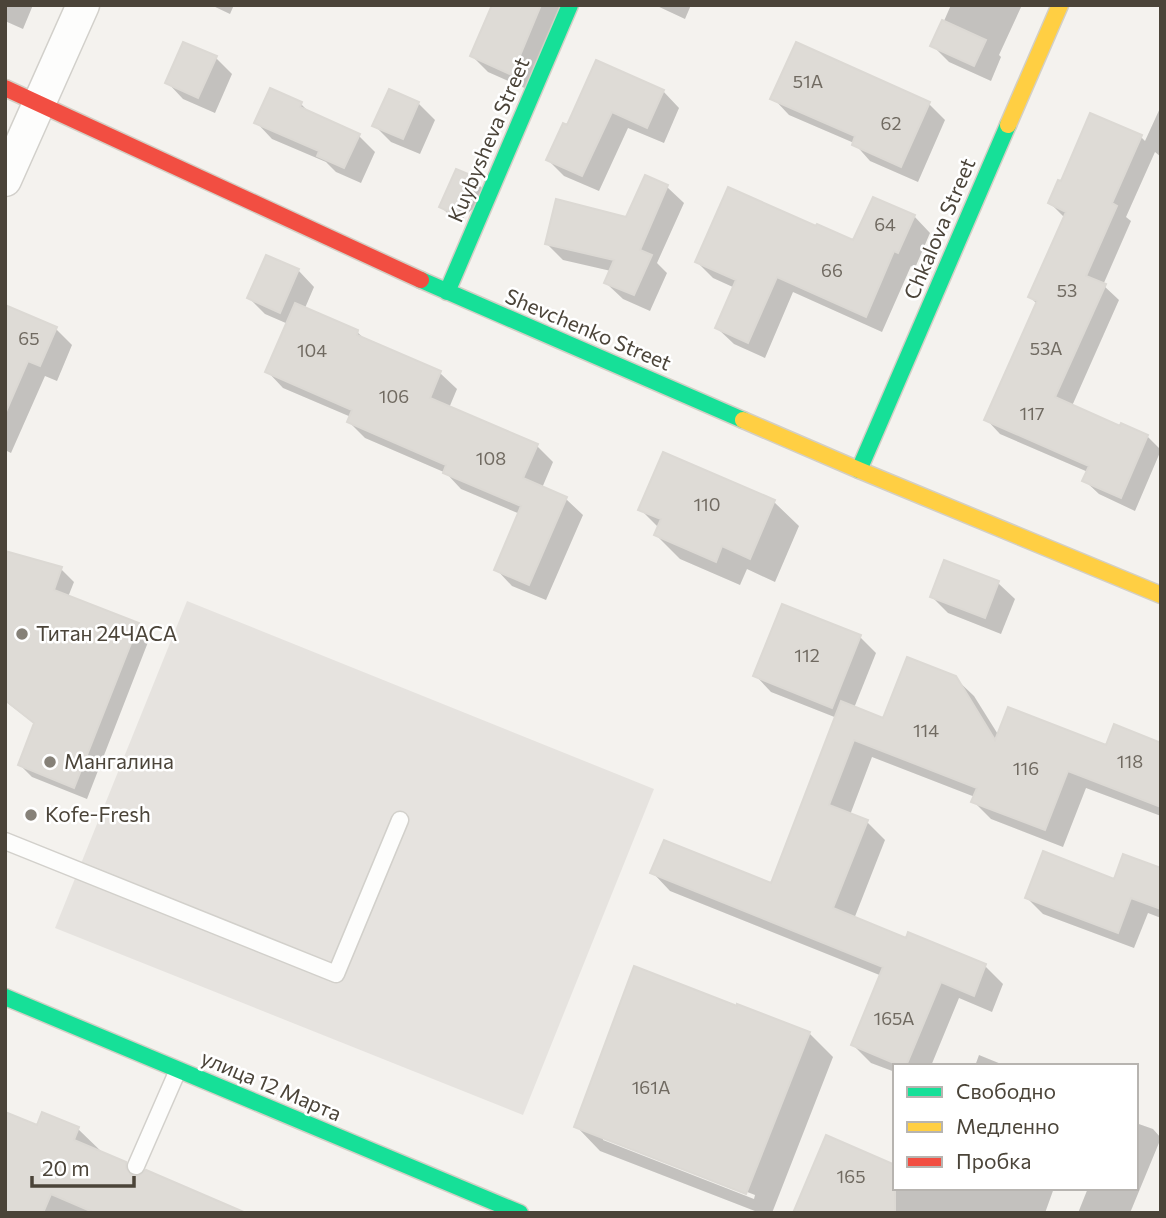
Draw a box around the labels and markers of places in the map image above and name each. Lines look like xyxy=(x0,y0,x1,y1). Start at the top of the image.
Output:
place label: Титан 24ЧАСА xyxy=(36,620,177,645)
marker: Титан 24ЧАСА xyxy=(14,626,30,642)
place label: Мангалина xyxy=(64,748,174,773)
marker: Мангалина xyxy=(42,754,58,770)
place label: Kofe-Fresh xyxy=(45,801,151,826)
marker: Kofe-Fresh xyxy=(23,807,39,823)

